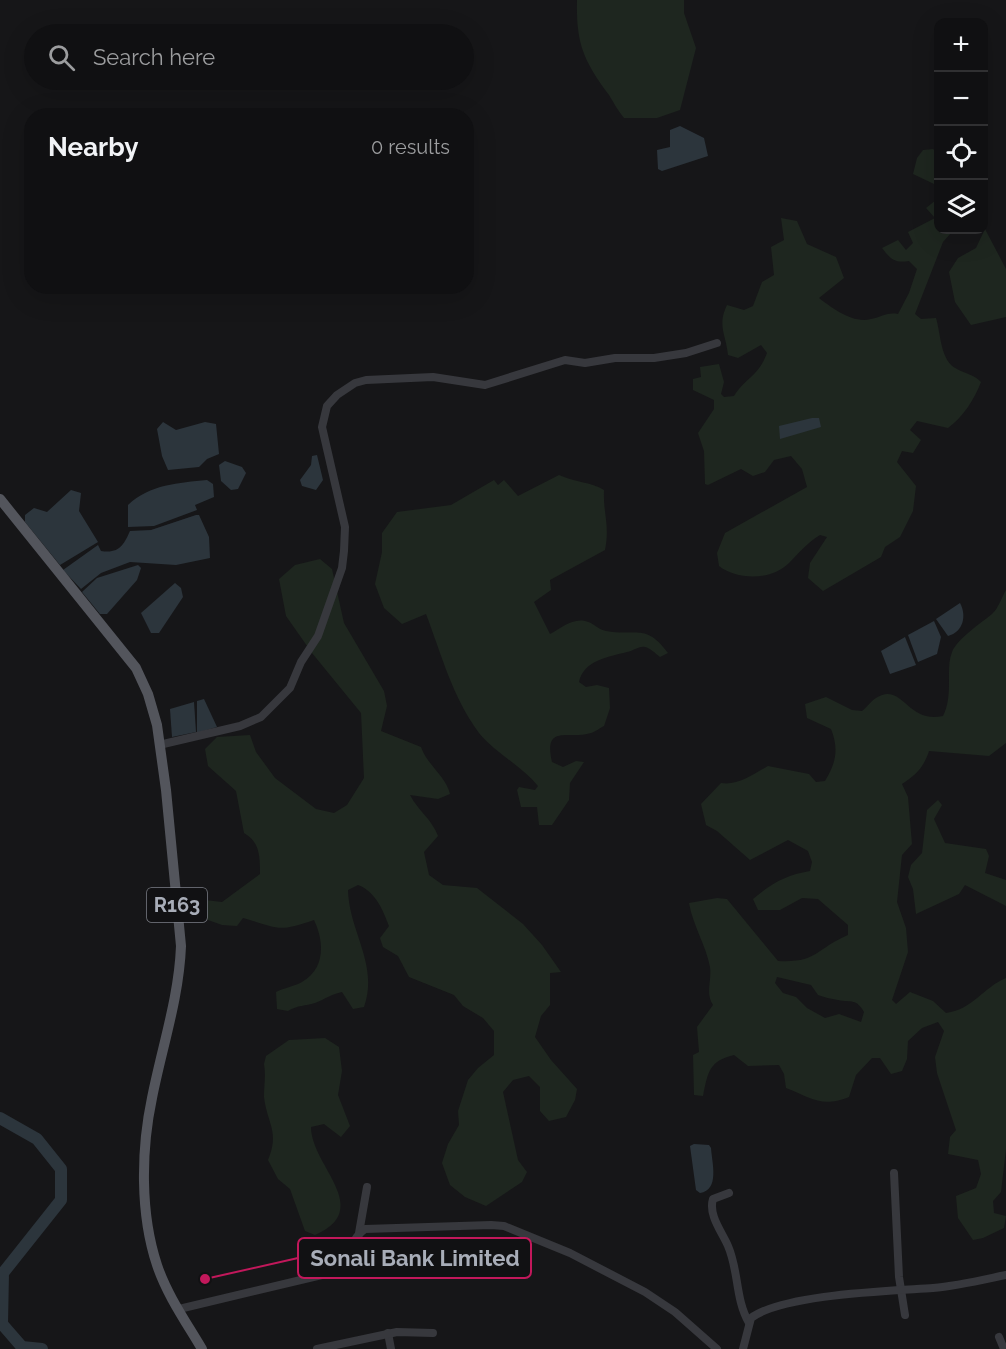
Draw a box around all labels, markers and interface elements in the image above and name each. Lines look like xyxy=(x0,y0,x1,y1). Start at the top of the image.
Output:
map controls xyxy=(934,18,988,234)
button: + xyxy=(934,18,988,72)
search box xyxy=(24,24,474,90)
icon: search xyxy=(45,41,78,74)
text: Search here xyxy=(93,44,215,70)
button: − xyxy=(934,72,988,126)
button: locate xyxy=(934,126,988,180)
text: Nearby xyxy=(48,132,138,162)
text: 0 results xyxy=(371,135,450,159)
button: layers xyxy=(934,180,988,234)
road number: R163 xyxy=(147,888,207,922)
callout: Sonali Bank Limited xyxy=(298,1238,531,1278)
text: Sonali Bank Limited xyxy=(310,1245,520,1271)

